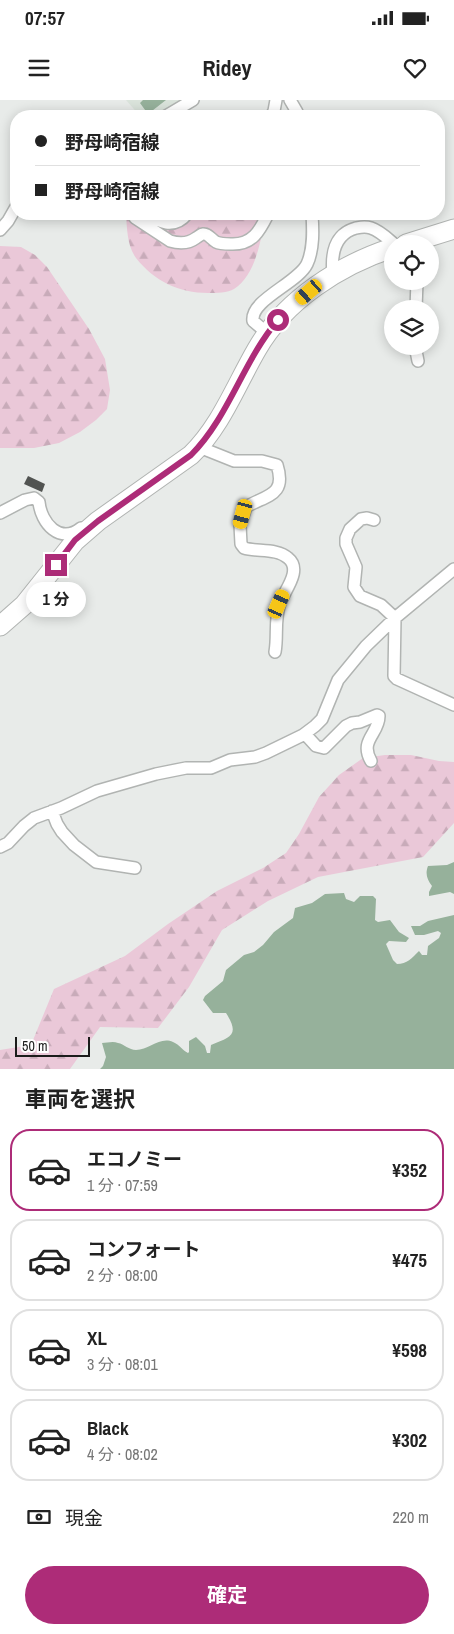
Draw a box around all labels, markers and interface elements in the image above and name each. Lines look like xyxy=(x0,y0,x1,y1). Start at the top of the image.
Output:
text: 07:57 xyxy=(25,5,65,31)
text: Ridey xyxy=(202,53,252,83)
icon: menu xyxy=(25,54,53,82)
icon: heart xyxy=(401,54,429,82)
text: 野母崎宿線 xyxy=(65,129,160,155)
text: 野母崎宿線 xyxy=(65,178,160,204)
map controls xyxy=(384,235,439,355)
button: locate xyxy=(384,235,439,290)
car xyxy=(292,276,325,308)
button: layers xyxy=(384,300,439,355)
route start xyxy=(267,309,289,331)
car xyxy=(231,498,254,530)
route end xyxy=(45,554,67,576)
callout: 1 分 xyxy=(26,582,86,618)
car xyxy=(266,587,291,621)
text: 1 分 xyxy=(43,588,69,610)
scale bar xyxy=(15,1034,90,1057)
text: 50 m xyxy=(22,1037,48,1055)
text: 車両を選択 xyxy=(25,1084,135,1114)
text: エコノミー xyxy=(87,1146,182,1172)
icon: car xyxy=(27,1148,72,1193)
text: ¥352 xyxy=(392,1157,427,1183)
text: 1 分 · 07:59 xyxy=(87,1174,158,1196)
text: コンフォート xyxy=(87,1236,200,1262)
icon: car xyxy=(27,1238,72,1283)
text: ¥475 xyxy=(392,1247,427,1273)
text: 2 分 · 08:00 xyxy=(87,1264,158,1286)
text: XL xyxy=(87,1325,107,1351)
icon: car xyxy=(27,1328,72,1373)
text: ¥598 xyxy=(392,1337,427,1363)
text: 3 分 · 08:01 xyxy=(87,1353,158,1375)
text: Black xyxy=(87,1415,129,1441)
icon: car xyxy=(27,1418,72,1463)
text: ¥302 xyxy=(392,1427,427,1453)
text: 4 分 · 08:02 xyxy=(87,1443,158,1465)
icon: cash xyxy=(25,1503,53,1531)
text: 現金 xyxy=(65,1505,103,1531)
text: 220 m xyxy=(393,1506,429,1528)
button: 確定 xyxy=(25,1566,429,1624)

